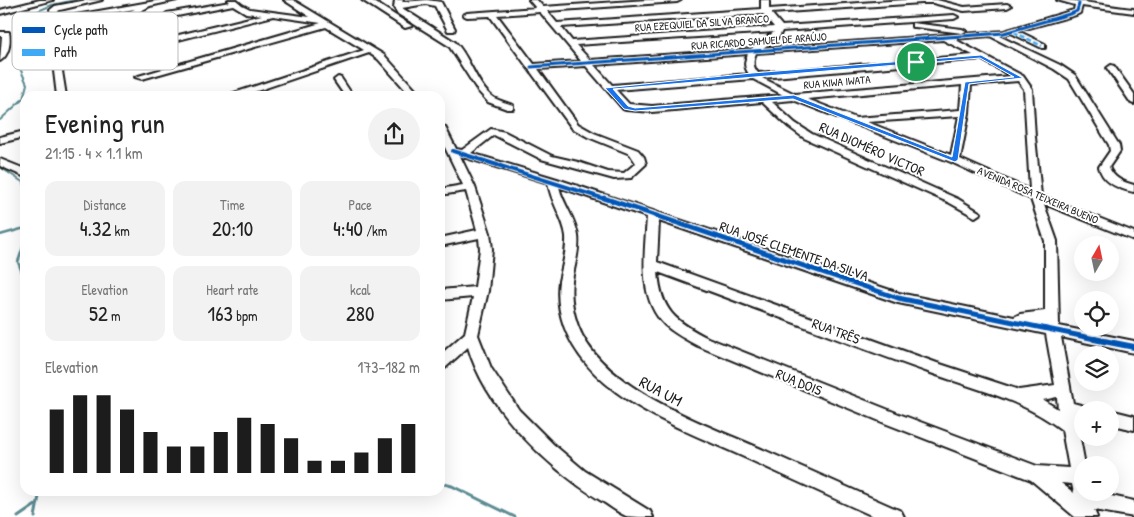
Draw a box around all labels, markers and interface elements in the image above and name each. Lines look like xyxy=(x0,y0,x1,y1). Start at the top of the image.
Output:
street label: RUA EZEQUIEL DA SILVA BRANCO xyxy=(634,11,770,35)
legend xyxy=(12,12,178,70)
text: Cycle path xyxy=(54,20,108,40)
street label: RUA RICARDO SAMUEL DE ARAÚJO xyxy=(691,29,827,53)
pin xyxy=(895,41,937,83)
text: Path xyxy=(54,42,77,61)
icon: arrive xyxy=(902,48,930,76)
street label: RUA KIWA IWATA xyxy=(803,72,872,92)
text: Evening run xyxy=(45,104,165,142)
button: share xyxy=(368,108,420,160)
street label: RUA DIOMÉRO VICTOR xyxy=(817,117,928,180)
text: 21:15 · 4 × 1.1 km xyxy=(45,142,143,164)
street label: AVENIDA ROSA TEIXEIRA BUENO xyxy=(975,163,1101,227)
text: Distance xyxy=(83,195,126,214)
text: Time xyxy=(220,195,245,214)
text: Pace xyxy=(349,195,372,214)
text: 4.32 xyxy=(80,214,111,243)
text: 20:10 xyxy=(212,214,253,243)
text: 4:40 xyxy=(333,214,363,243)
street label: RUA JOSÉ CLEMENTE DA SILVA xyxy=(717,216,871,285)
text: km xyxy=(111,221,130,240)
text: /km xyxy=(363,221,387,240)
north arrow xyxy=(1074,236,1119,281)
map controls xyxy=(1074,236,1119,501)
text: Elevation xyxy=(82,280,128,299)
text: Heart rate xyxy=(206,280,259,299)
text: kcal xyxy=(350,280,370,299)
button: locate xyxy=(1074,291,1119,336)
text: 52 xyxy=(89,299,108,328)
text: 163 xyxy=(208,299,233,328)
text: 280 xyxy=(346,299,374,328)
text: m xyxy=(108,306,121,325)
text: bpm xyxy=(233,306,257,325)
street label: RUA TRÊS xyxy=(810,313,863,348)
button: layers xyxy=(1074,346,1119,391)
text: Elevation xyxy=(45,356,98,378)
text: 173–182 m xyxy=(358,356,420,378)
street label: RUA DOIS xyxy=(773,364,826,400)
street label: RUA UM xyxy=(636,371,686,411)
button: + xyxy=(1074,401,1119,446)
button: − xyxy=(1074,456,1119,501)

